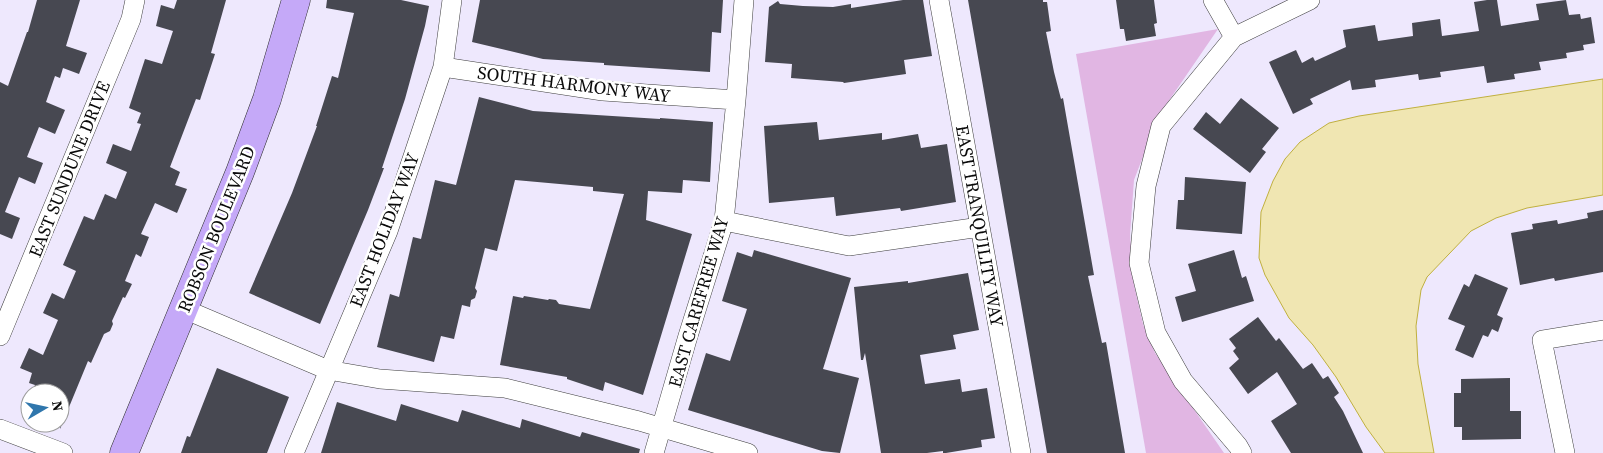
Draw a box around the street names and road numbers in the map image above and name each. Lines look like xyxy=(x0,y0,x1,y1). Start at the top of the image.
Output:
street label: SOUTH HARMONY WAY xyxy=(476,60,673,108)
street label: EAST SUNDUNE DRIVE xyxy=(22,77,116,261)
street label: EAST TRANQUILITY WAY xyxy=(950,123,1010,330)
street label: ROBSON BOULEVARD xyxy=(171,142,261,316)
street label: EAST HOLIDAY WAY xyxy=(343,149,425,311)
street label: EAST CAREFREE WAY xyxy=(662,213,735,390)

